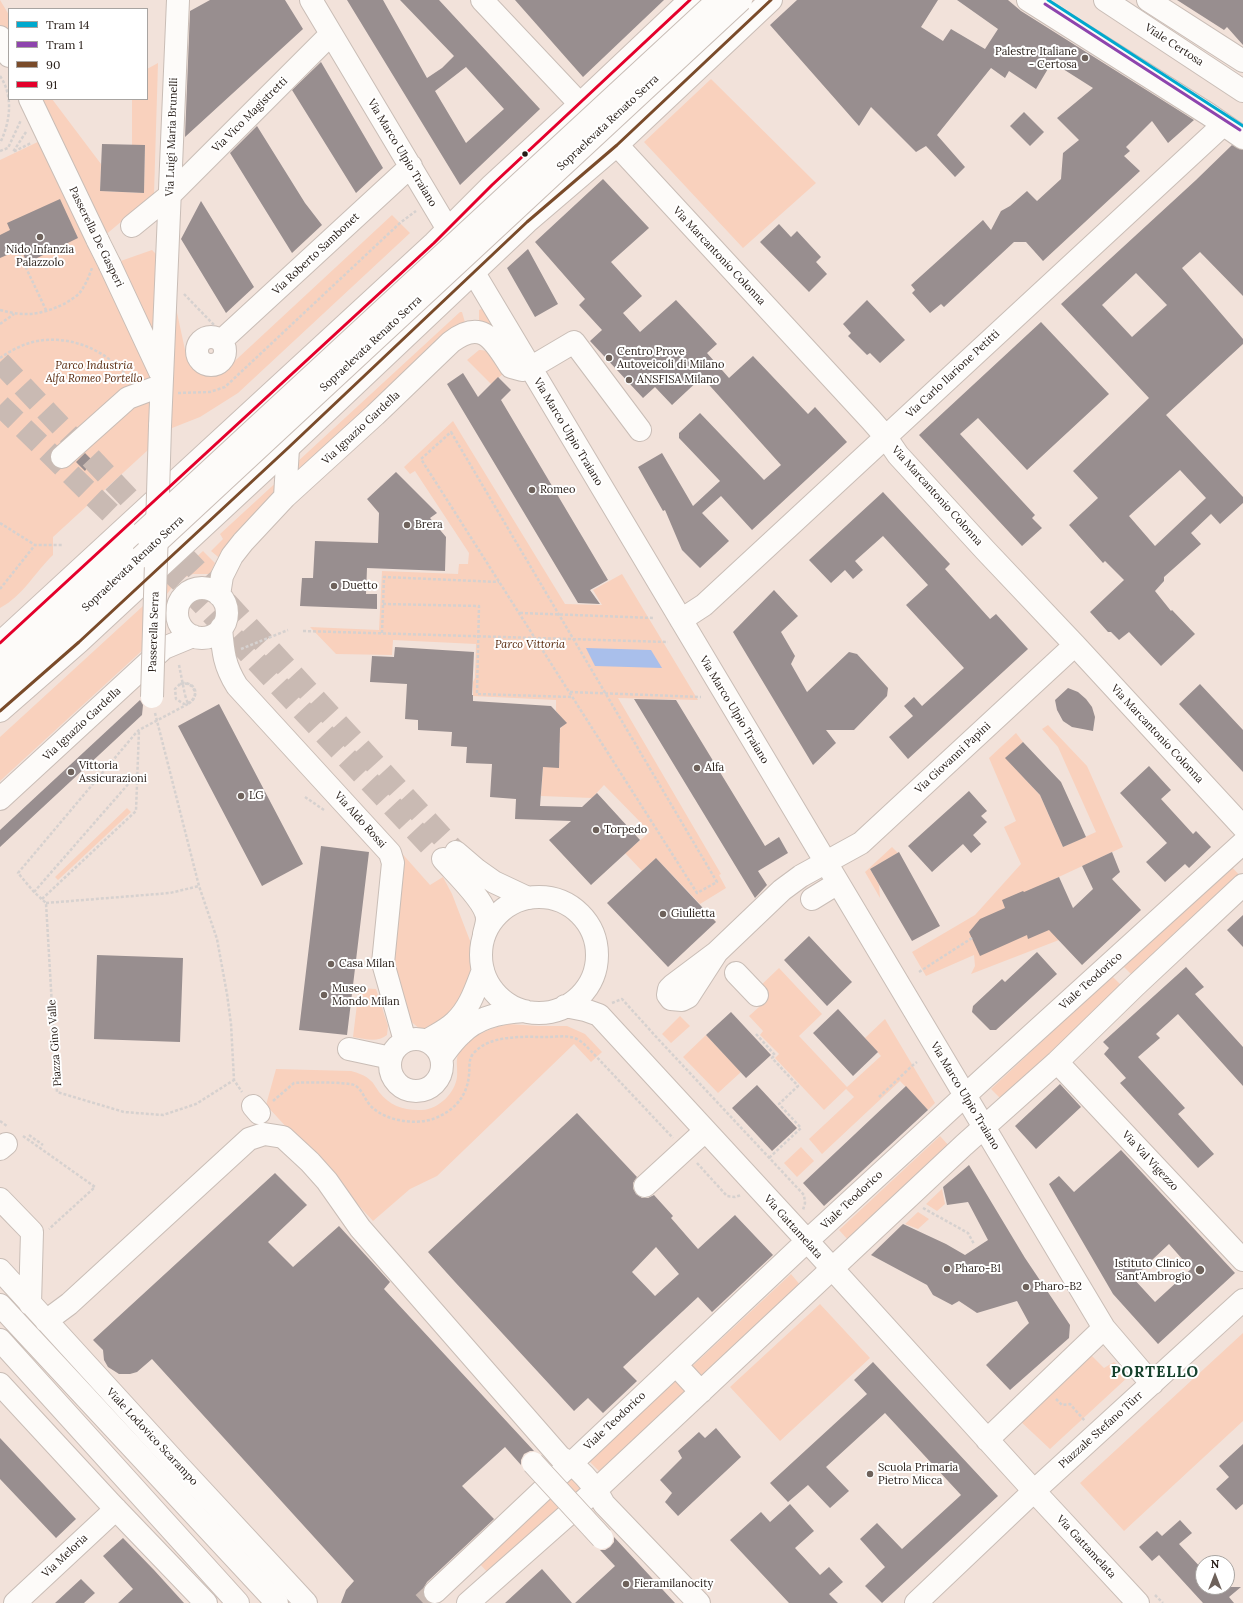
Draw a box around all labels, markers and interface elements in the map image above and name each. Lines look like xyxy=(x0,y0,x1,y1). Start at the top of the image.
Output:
legend xyxy=(8,8,148,100)
text: Tram 14 xyxy=(46,17,90,32)
street label: Viale Certosa xyxy=(1142,21,1206,69)
text: Tram 1 xyxy=(46,37,83,52)
place label: Palestre Italiane - Certosa xyxy=(995,45,1077,71)
marker: Palestre Italiane - Certosa xyxy=(1080,53,1090,63)
text: 90 xyxy=(46,57,60,72)
street label: Sopraelevata Renato Serra xyxy=(554,72,662,174)
street label: Via Vico Magistretti xyxy=(210,75,290,155)
text: 91 xyxy=(46,77,57,92)
street label: Via Luigi Maria Brunelli xyxy=(163,77,181,197)
street label: Via Marco Ulpio Traiano xyxy=(365,97,439,209)
unlabelled marker xyxy=(520,149,530,159)
street label: Passerella De Gasperi xyxy=(66,185,126,289)
street label: Via Marcantonio Colonna xyxy=(670,204,768,308)
street label: Via Roberto Sambonet xyxy=(270,210,362,298)
marker: Nido Infanzia Palazzolo xyxy=(35,232,45,242)
place label: Nido Infanzia Palazzolo xyxy=(6,243,74,269)
street label: Sopraelevata Renato Serra xyxy=(317,293,425,395)
street label: Via Carlo Ilarione Petitti xyxy=(904,327,1002,421)
place label: Centro Prove Autoveicoli di Milano xyxy=(617,345,724,371)
marker: Centro Prove Autoveicoli di Milano xyxy=(604,353,614,363)
park label: Parco Industria Alfa Romeo Portello xyxy=(46,359,142,385)
place label: ANSFISA Milano xyxy=(637,373,719,387)
marker: ANSFISA Milano xyxy=(624,375,634,385)
street label: Via Marco Ulpio Traiano xyxy=(531,376,605,488)
street label: Via Ignazio Gardella xyxy=(319,389,403,467)
street label: Via Marcantonio Colonna xyxy=(889,443,985,549)
place label: Romeo xyxy=(540,483,575,497)
marker: Romeo xyxy=(527,485,537,495)
street label: Sopraelevata Renato Serra xyxy=(79,513,187,615)
place label: Brera xyxy=(415,518,443,532)
marker: Brera xyxy=(402,520,412,530)
place label: Duetto xyxy=(342,579,378,593)
marker: Duetto xyxy=(329,581,339,591)
street label: Passerella Serra xyxy=(146,591,162,673)
park label: Parco Vittoria xyxy=(495,638,565,652)
street label: Via Marco Ulpio Traiano xyxy=(697,654,771,766)
street label: Via Marcantonio Colonna xyxy=(1108,682,1206,786)
street label: Via Ignazio Gardella xyxy=(40,685,124,763)
street label: Via Giovanni Papini xyxy=(912,720,994,796)
place label: Vittoria Assicurazioni xyxy=(79,759,147,785)
place label: Alfa xyxy=(705,761,724,775)
marker: Alfa xyxy=(692,763,702,773)
marker: Vittoria Assicurazioni xyxy=(66,767,76,777)
place label: LG xyxy=(249,789,264,803)
street label: Via Aldo Rossi xyxy=(331,789,389,851)
marker: LG xyxy=(236,791,246,801)
place label: Torpedo xyxy=(604,823,647,837)
marker: Torpedo xyxy=(591,825,601,835)
place label: Giulietta xyxy=(671,907,715,921)
marker: Giulietta xyxy=(658,909,668,919)
street label: Viale Teodorico xyxy=(1057,949,1125,1013)
place label: Casa Milan xyxy=(339,957,395,971)
marker: Casa Milan xyxy=(326,959,336,969)
place label: Museo Mondo Milan xyxy=(332,982,400,1008)
marker: Museo Mondo Milan xyxy=(319,990,329,1000)
street label: Piazza Gino Valle xyxy=(45,999,65,1087)
street label: Via Marco Ulpio Traiano xyxy=(928,1040,1002,1152)
street label: Via Val Vigezzo xyxy=(1119,1128,1181,1194)
street label: Viale Teodorico xyxy=(818,1168,886,1232)
street label: Via Gattamelata xyxy=(761,1192,825,1262)
place label: Istituto Clinico Sant'Ambrogio xyxy=(1115,1257,1191,1283)
place label: Pharo-B1 xyxy=(955,1262,1001,1276)
marker: Pharo-B1 xyxy=(942,1264,952,1274)
marker: Istituto Clinico Sant'Ambrogio xyxy=(1194,1264,1206,1276)
place label: Pharo-B2 xyxy=(1034,1280,1082,1294)
marker: Pharo-B2 xyxy=(1021,1282,1031,1292)
district label: PORTELLO xyxy=(1111,1364,1199,1382)
street label: Viale Lodovico Scarampo xyxy=(103,1386,201,1488)
street label: Viale Teodorico xyxy=(581,1389,649,1453)
street label: Piazzale Stefano Türr xyxy=(1056,1389,1146,1471)
place label: Scuola Primaria Pietro Micca xyxy=(878,1461,958,1487)
marker: Scuola Primaria Pietro Micca xyxy=(865,1469,875,1479)
street label: Via Gattamelata xyxy=(1053,1513,1119,1581)
street label: Via Meloria xyxy=(39,1532,91,1580)
north arrow xyxy=(1195,1555,1235,1595)
text: N xyxy=(1211,1557,1219,1571)
place label: Fieramilanocity xyxy=(634,1577,713,1591)
marker: Fieramilanocity xyxy=(621,1579,631,1589)

